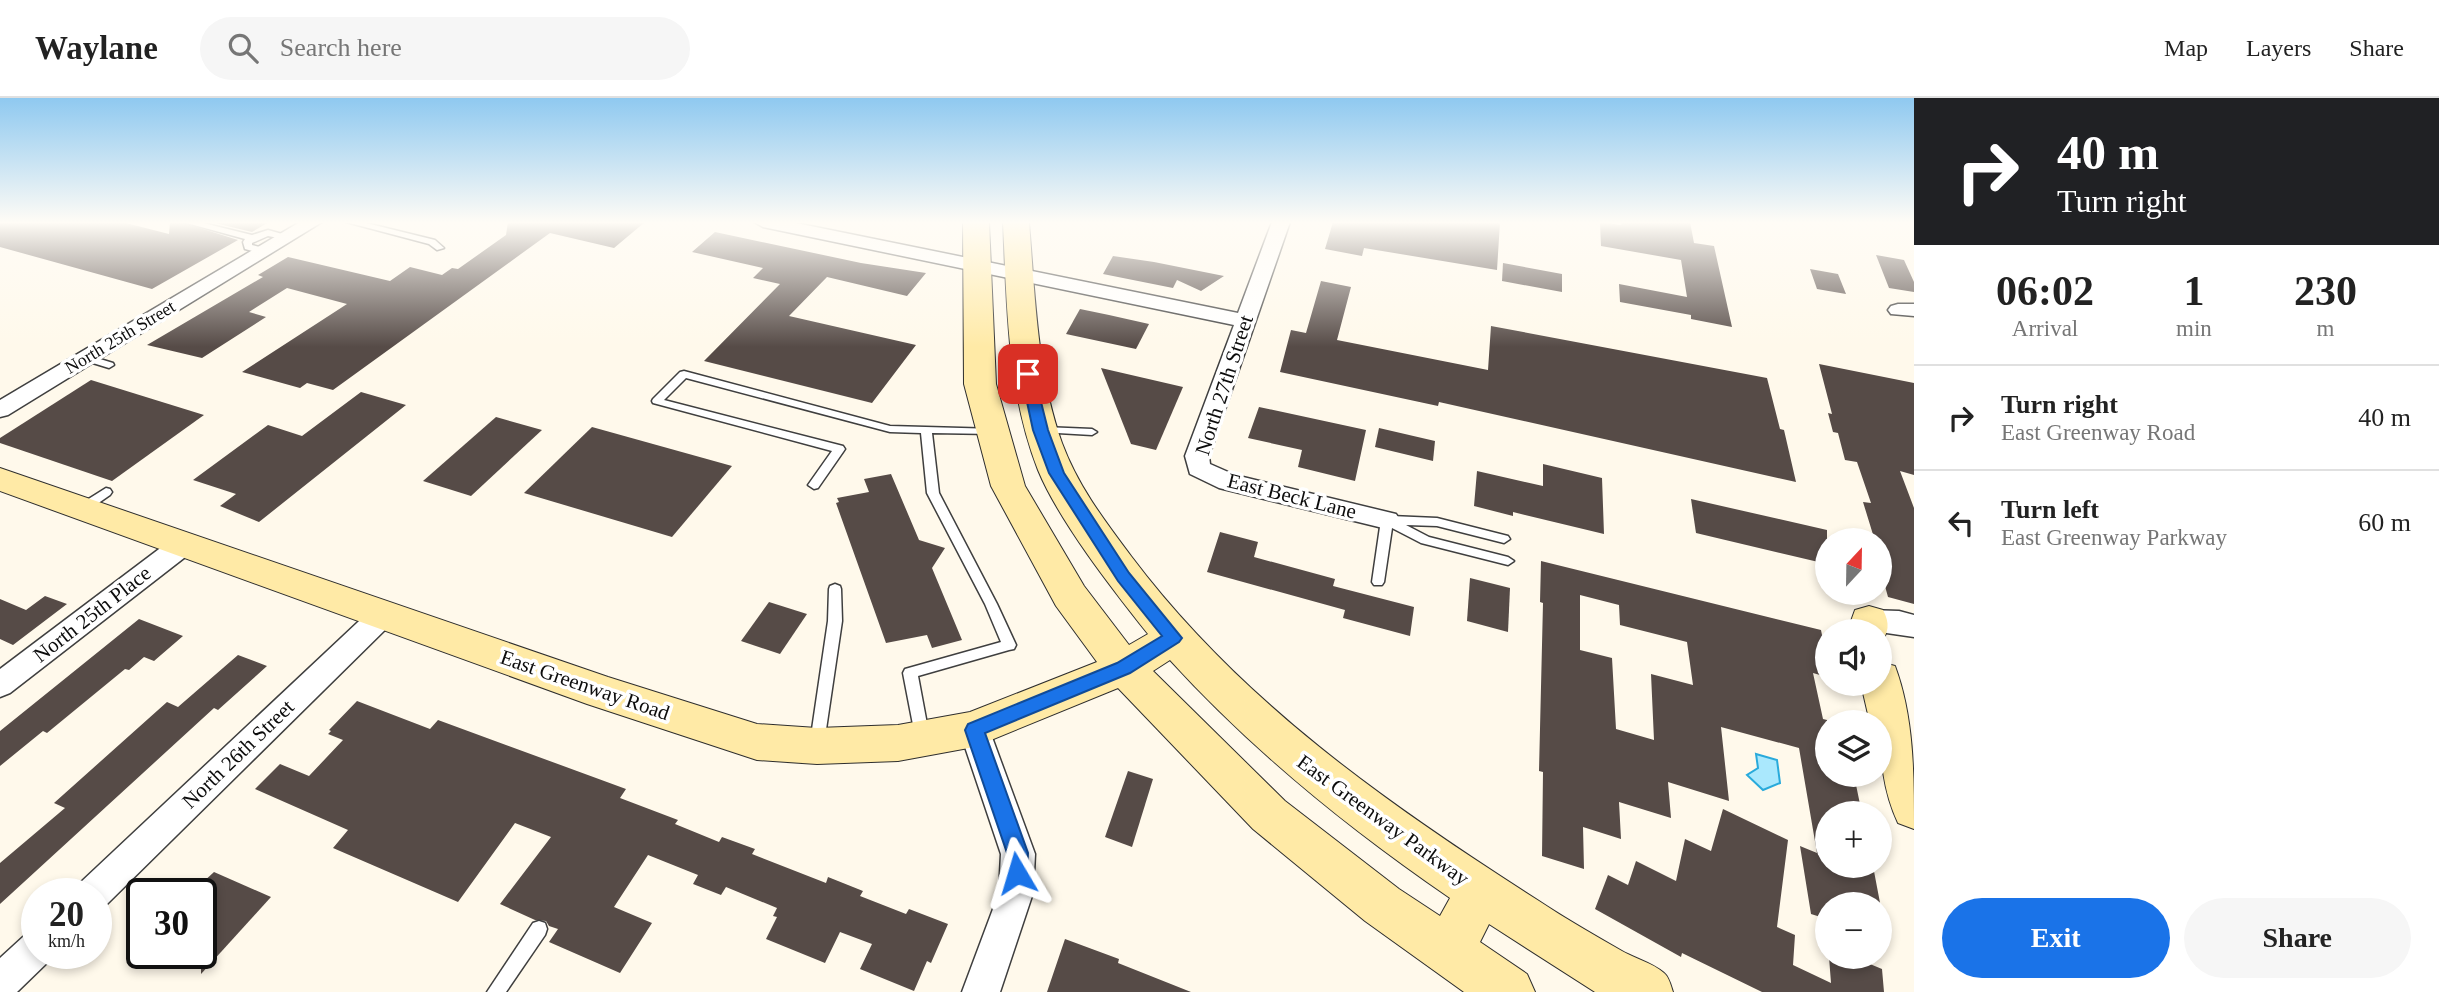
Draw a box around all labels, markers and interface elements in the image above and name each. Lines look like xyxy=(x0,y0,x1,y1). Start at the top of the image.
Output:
search box xyxy=(200,17,690,80)
icon: search xyxy=(224,29,262,67)
text: Waylane xyxy=(35,30,158,66)
text: Search here xyxy=(280,33,402,62)
text: Map xyxy=(2164,35,2208,61)
text: Layers xyxy=(2246,35,2311,61)
text: Share xyxy=(2349,35,2404,61)
text: 40 m xyxy=(2057,125,2159,180)
icon: right xyxy=(1942,126,2033,217)
text: Turn right xyxy=(2057,183,2187,219)
text: 06:02 xyxy=(1996,268,2094,314)
text: 1 xyxy=(2183,268,2204,314)
text: 230 xyxy=(2294,268,2357,314)
street label: North 25th Street xyxy=(61,296,179,378)
street label: North 27th Street xyxy=(1190,312,1258,458)
text: Arrival xyxy=(2012,316,2078,341)
text: min xyxy=(2176,316,2212,341)
text: m xyxy=(2316,316,2334,341)
pin xyxy=(998,344,1058,404)
icon: arrive xyxy=(1009,355,1047,393)
text: Turn right xyxy=(2001,390,2118,419)
icon: right xyxy=(1942,399,1980,437)
text: 40 m xyxy=(2358,403,2411,432)
text: East Greenway Road xyxy=(2001,420,2195,445)
street label: East Beck Lane xyxy=(1225,468,1359,524)
text: Turn left xyxy=(2001,495,2099,524)
icon: left xyxy=(1942,504,1980,542)
text: 60 m xyxy=(2358,508,2411,537)
text: East Greenway Parkway xyxy=(2001,525,2227,550)
north arrow xyxy=(1815,528,1892,606)
map controls xyxy=(1815,528,1892,969)
street label: North 25th Place xyxy=(29,561,155,667)
button: sound xyxy=(1815,619,1892,696)
street label: East Greenway Road xyxy=(497,645,673,725)
street label: North 26th Street xyxy=(177,695,299,813)
button: layers xyxy=(1815,710,1892,787)
street label: East Greenway Parkway xyxy=(1292,750,1474,891)
button: + xyxy=(1815,801,1892,878)
position arrow xyxy=(980,836,1054,910)
speed limit sign: 30 xyxy=(126,878,217,969)
button: − xyxy=(1815,892,1892,969)
text: 20 xyxy=(49,895,84,934)
button: Exit xyxy=(1942,898,2170,978)
button: Share xyxy=(2184,898,2411,978)
text: km/h xyxy=(48,931,85,951)

